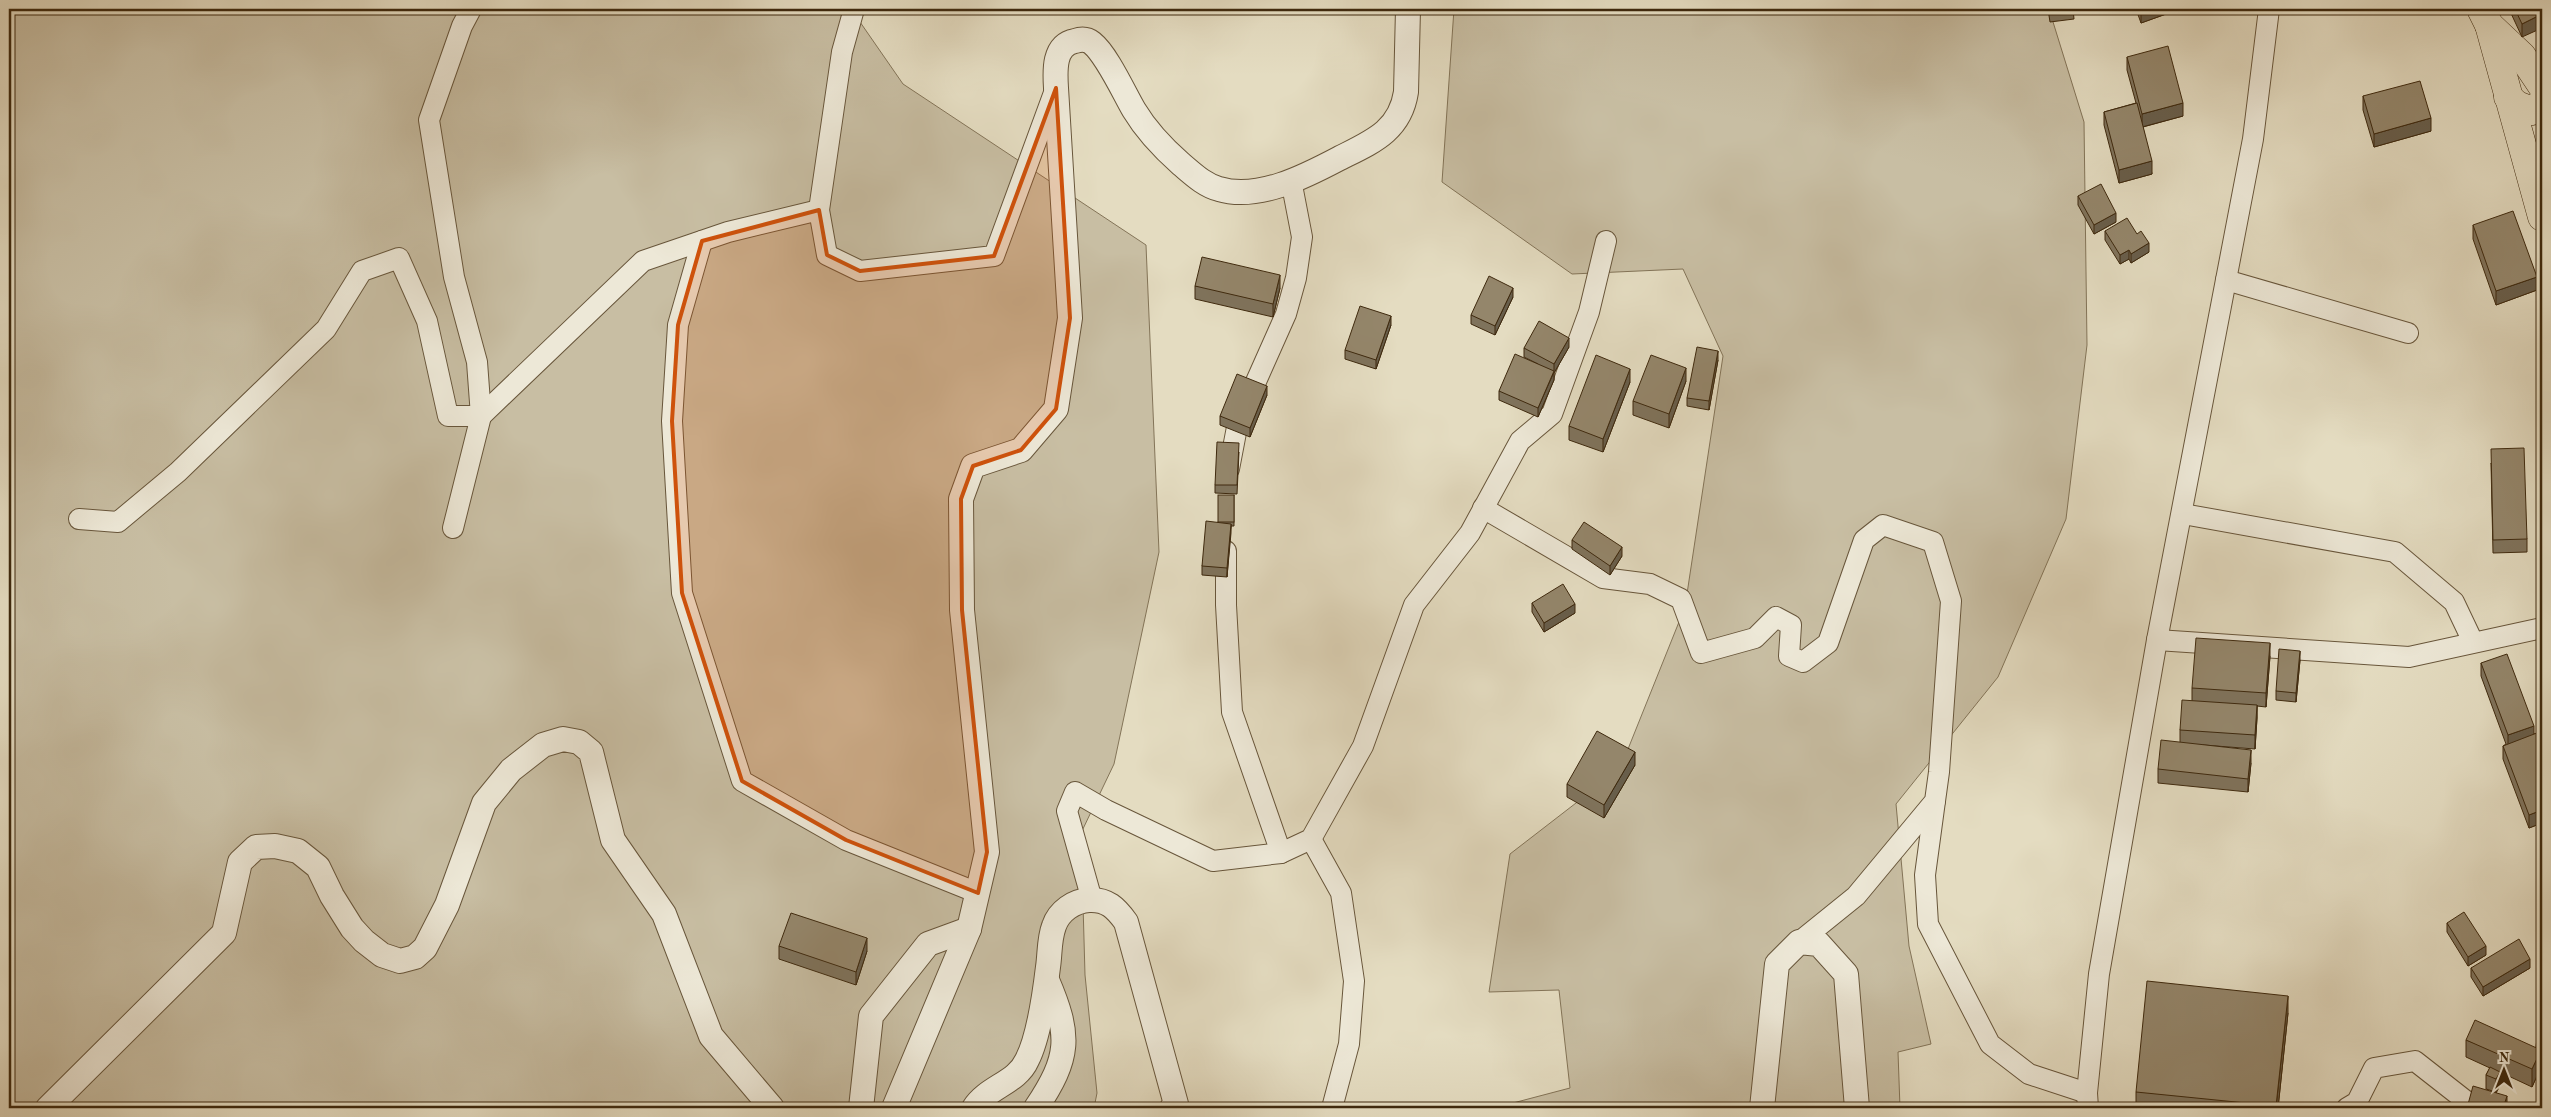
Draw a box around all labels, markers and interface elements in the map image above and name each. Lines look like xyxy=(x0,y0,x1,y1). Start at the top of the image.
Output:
north arrow xyxy=(2478,1044,2528,1094)
text: N xyxy=(2499,1051,2510,1065)

